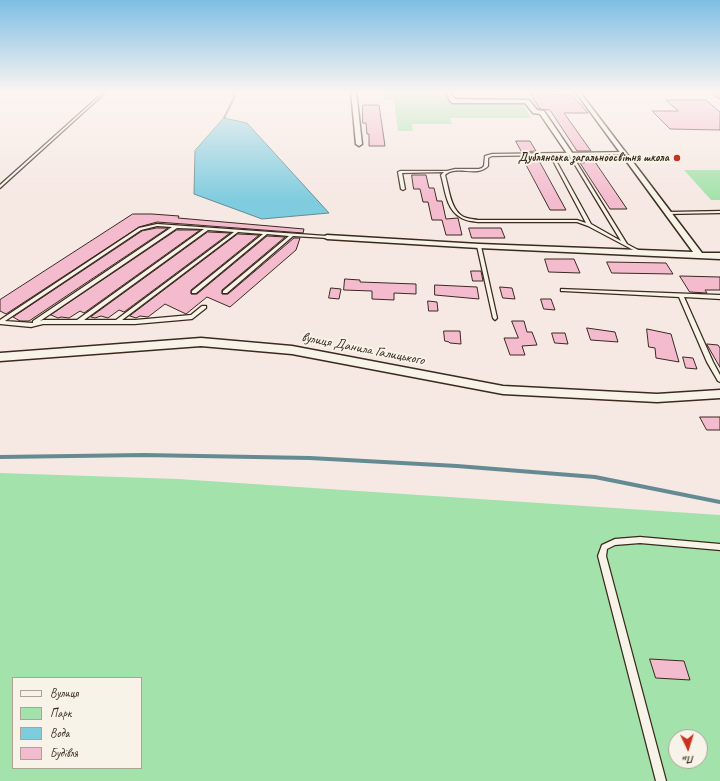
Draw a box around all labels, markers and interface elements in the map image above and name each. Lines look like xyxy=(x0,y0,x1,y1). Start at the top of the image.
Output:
place label: Дублянська загальноосвітня школа xyxy=(518,151,669,165)
marker: Дублянська загальноосвітня школа xyxy=(672,153,682,163)
street label: вулиця Данила Галицького xyxy=(300,329,426,369)
legend xyxy=(12,677,142,769)
text: Вулиця xyxy=(50,685,78,701)
text: Парк xyxy=(50,705,71,721)
text: Вода xyxy=(50,725,69,741)
north arrow xyxy=(668,729,708,769)
text: Будівля xyxy=(50,745,78,761)
text: Пн xyxy=(683,753,695,767)

